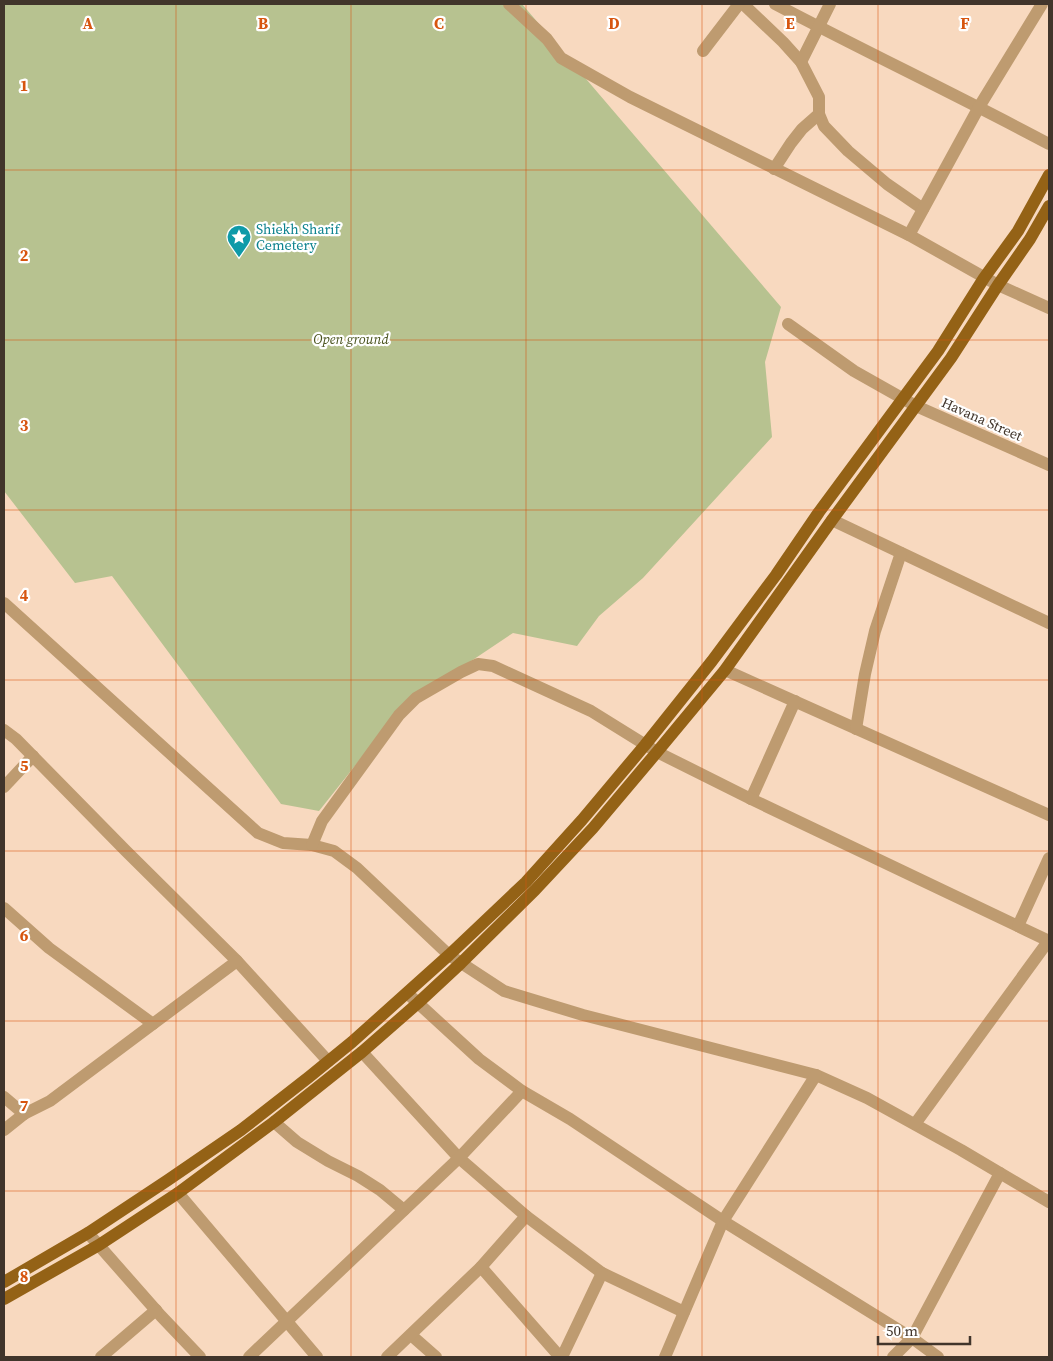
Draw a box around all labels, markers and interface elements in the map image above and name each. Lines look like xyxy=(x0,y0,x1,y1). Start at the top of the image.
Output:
text: A xyxy=(83,12,94,34)
text: B xyxy=(258,12,269,34)
text: C xyxy=(434,12,444,34)
text: D xyxy=(608,12,620,34)
text: E xyxy=(785,12,795,34)
text: F xyxy=(960,12,970,34)
text: 1 xyxy=(20,74,28,96)
place label: Shiekh Sharif Cemetery xyxy=(256,219,341,255)
place icon: Shiekh Sharif Cemetery xyxy=(226,224,252,258)
text: 2 xyxy=(20,244,29,266)
park label: Open ground xyxy=(313,329,389,349)
street label: Havana Street xyxy=(938,392,1026,446)
text: 3 xyxy=(20,414,29,436)
text: 4 xyxy=(20,584,29,606)
text: 5 xyxy=(20,754,29,776)
text: 6 xyxy=(20,924,29,946)
text: 7 xyxy=(20,1094,29,1116)
text: 8 xyxy=(20,1265,28,1287)
scale bar xyxy=(878,1314,970,1346)
text: 50 m xyxy=(886,1320,918,1341)

